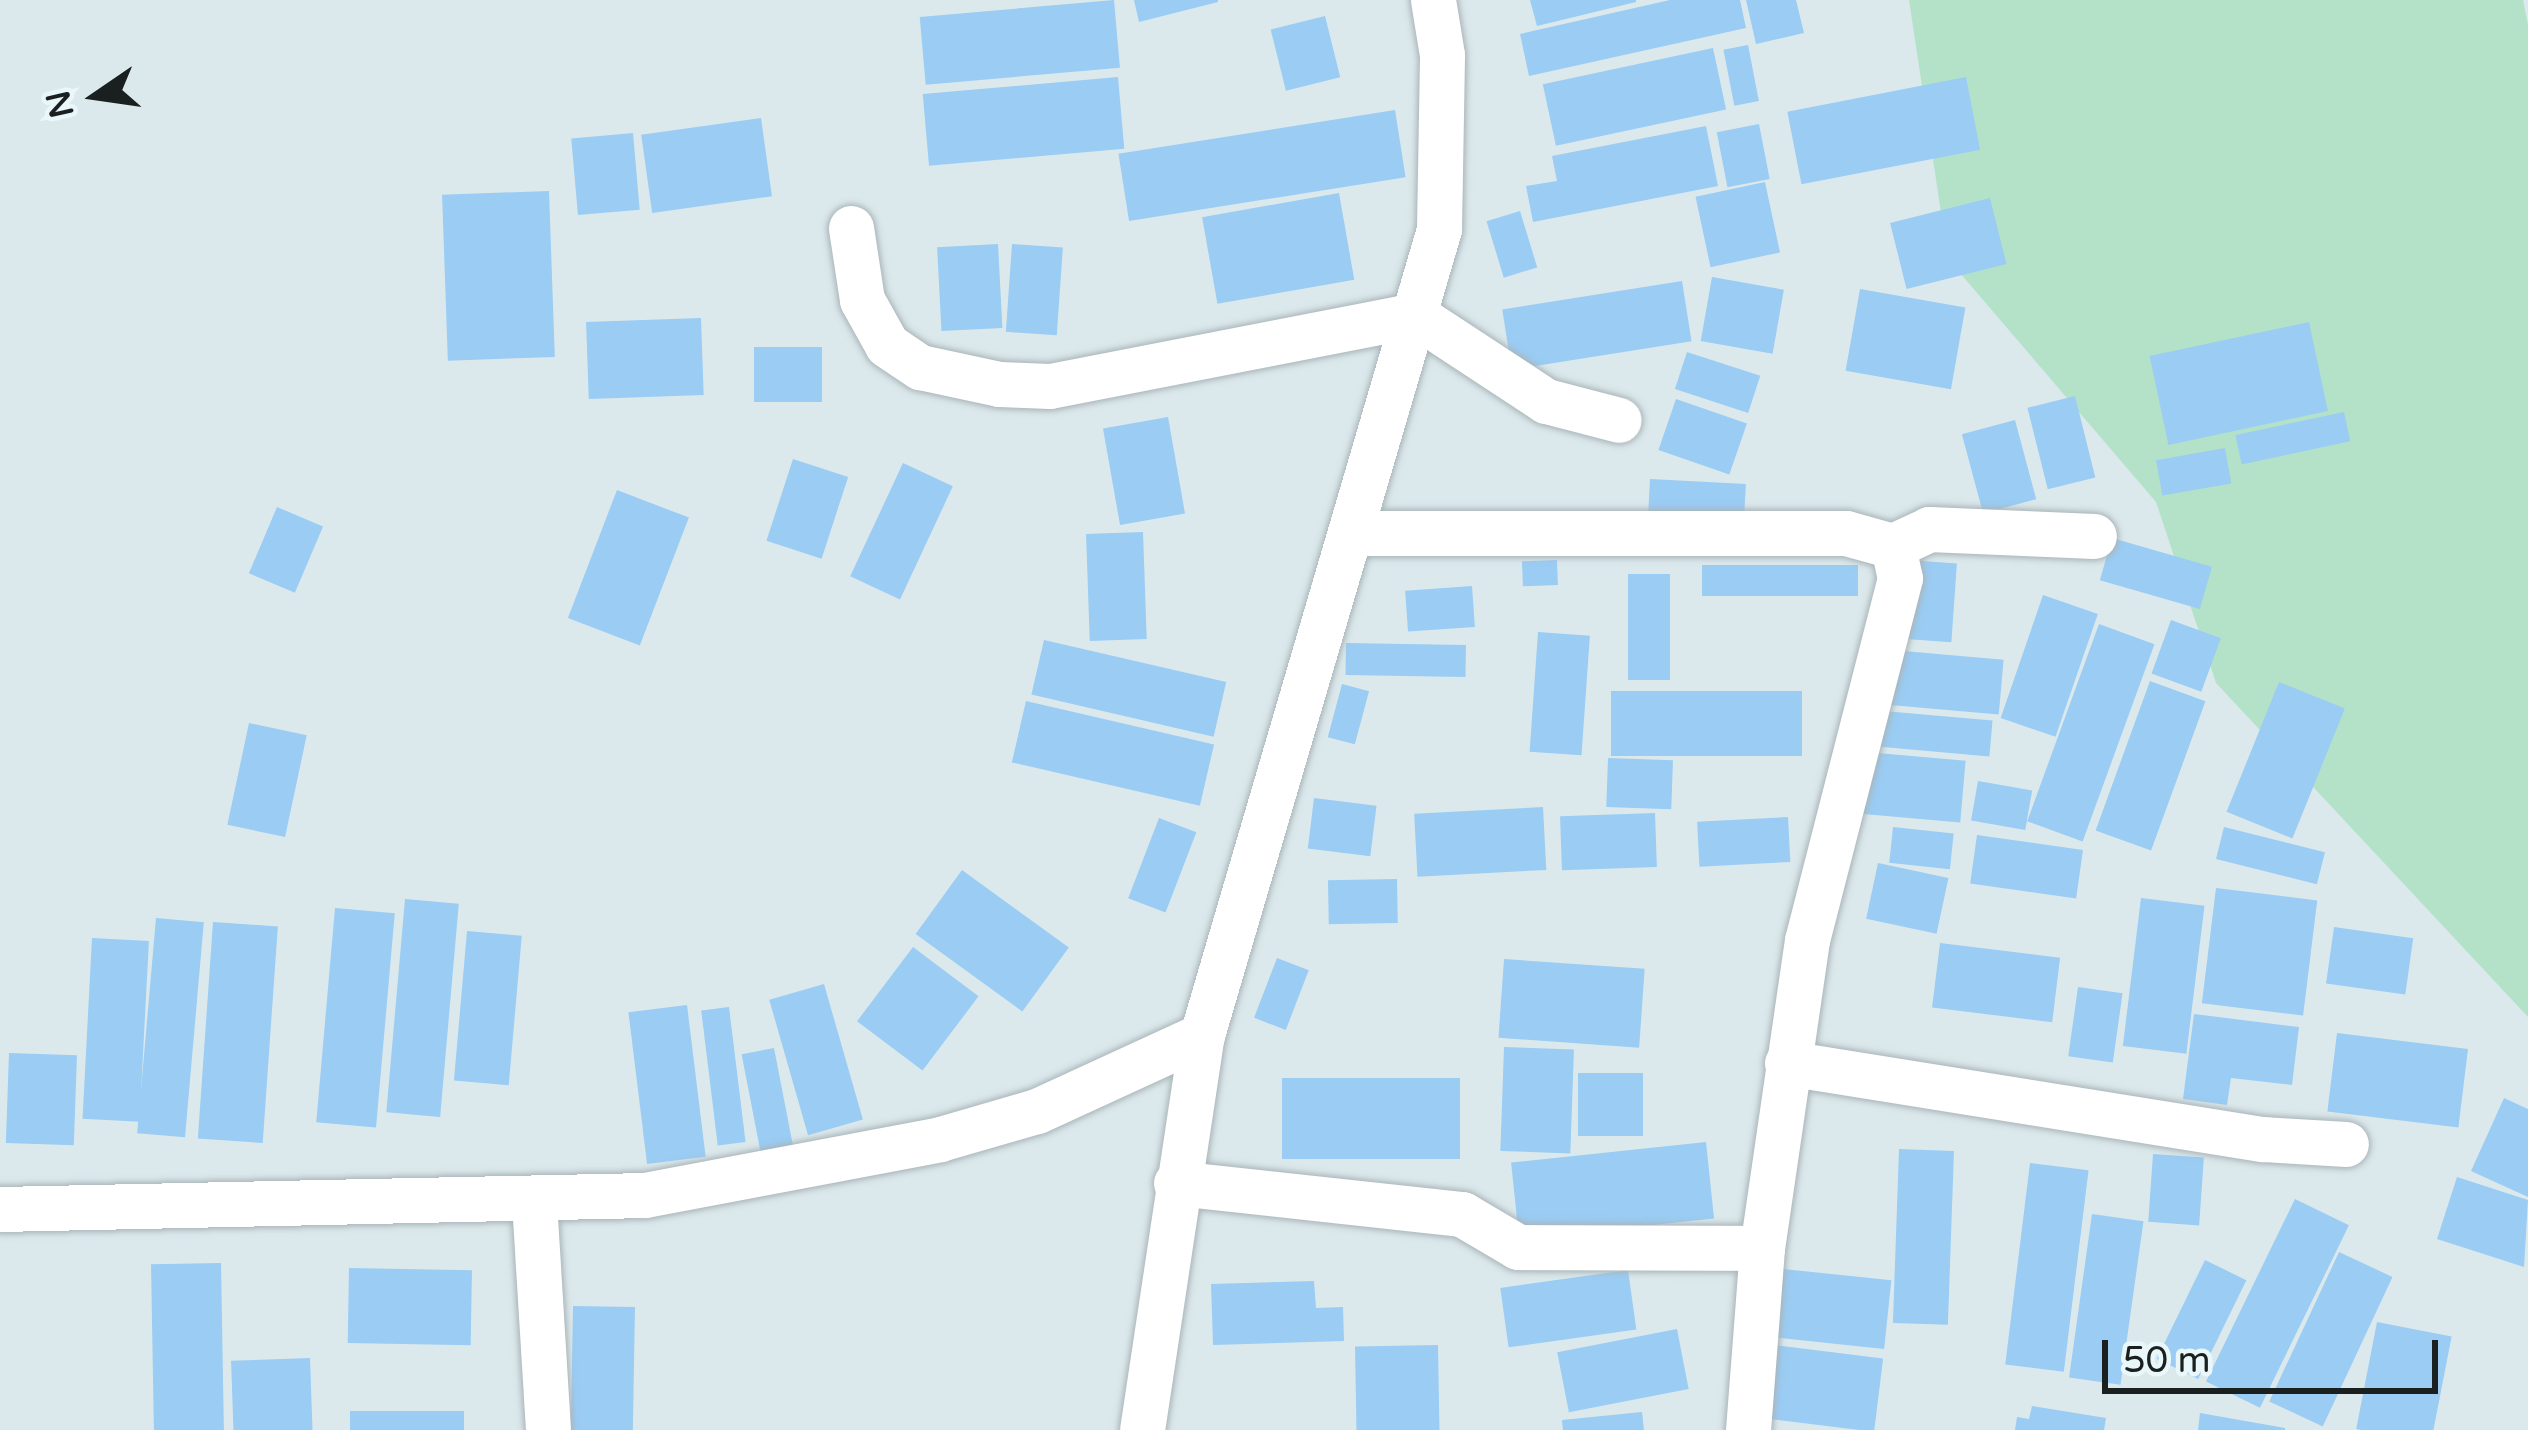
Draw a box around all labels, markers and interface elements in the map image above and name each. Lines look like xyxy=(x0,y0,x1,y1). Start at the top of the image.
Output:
north arrow xyxy=(36,36,156,156)
text: N xyxy=(38,87,82,122)
scale bar xyxy=(2108,1316,2444,1390)
text: 50 m xyxy=(2123,1339,2211,1382)

